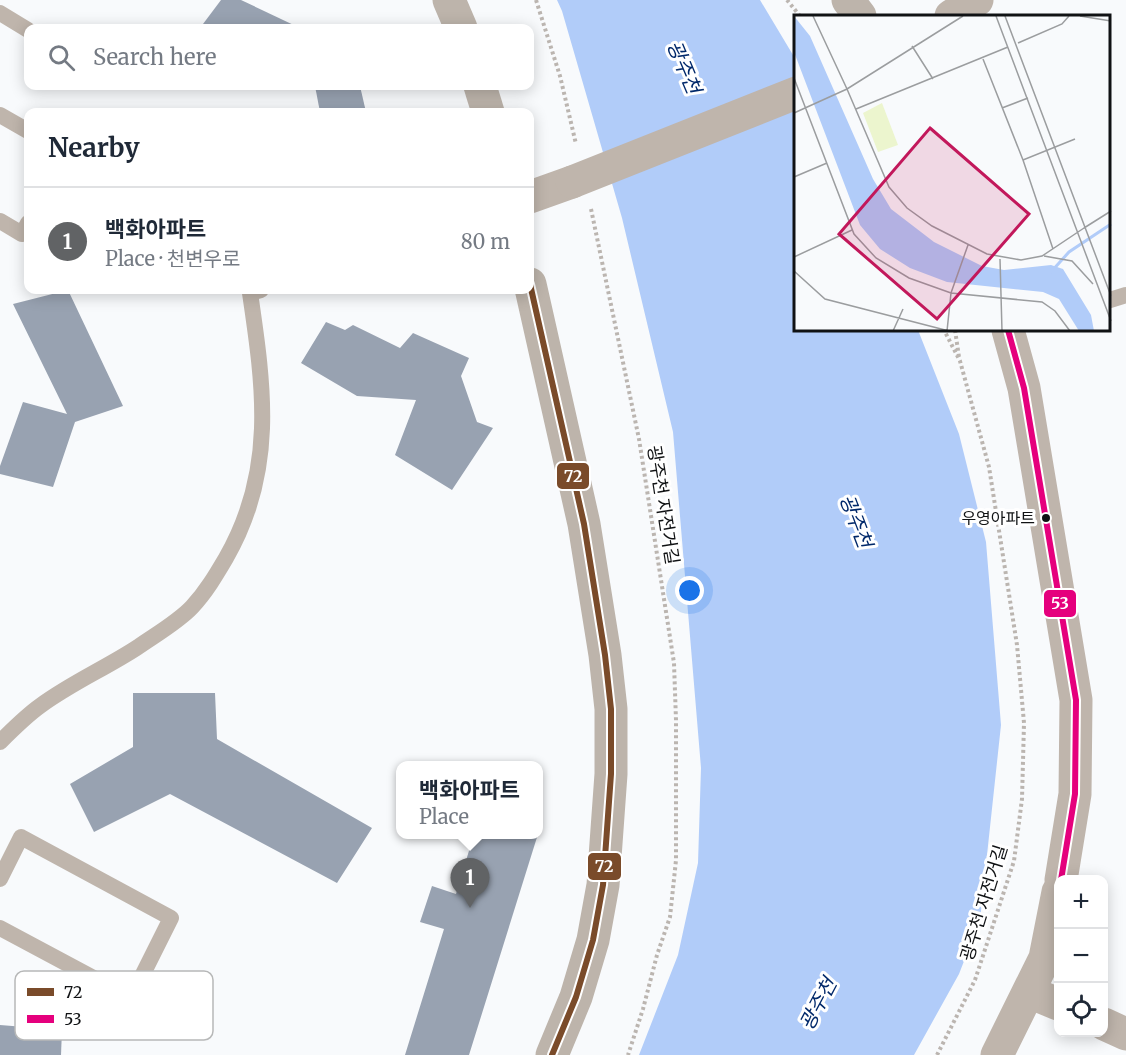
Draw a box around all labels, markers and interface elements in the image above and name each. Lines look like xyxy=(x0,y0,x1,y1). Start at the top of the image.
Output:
inset map xyxy=(794,15,1111,332)
search box xyxy=(24,24,534,90)
water label: 광주천 xyxy=(662,37,708,99)
icon: search xyxy=(45,41,78,74)
text: Search here xyxy=(93,43,216,71)
text: Nearby xyxy=(48,131,140,164)
text: 백화아파트 xyxy=(105,215,206,243)
text: 1 xyxy=(63,229,72,254)
text: 80 m xyxy=(461,229,510,254)
text: Place · 천변우로 xyxy=(105,246,240,271)
street label: 광주천 자전거길 xyxy=(643,444,684,566)
line badge: 72 xyxy=(556,462,590,490)
text: 72 xyxy=(564,466,582,486)
water label: 광주천 xyxy=(835,491,879,553)
place label: 우영아파트 xyxy=(961,508,1035,528)
marker: 우영아파트 xyxy=(1040,512,1052,524)
your location xyxy=(675,576,704,605)
line badge: 53 xyxy=(1043,589,1077,618)
text: 53 xyxy=(1051,593,1069,613)
popup xyxy=(396,761,543,839)
text: 백화아파트 xyxy=(419,776,520,804)
text: Place xyxy=(419,804,469,829)
street label: 광주천 자전거길 xyxy=(955,842,1012,964)
line badge: 72 xyxy=(587,852,622,881)
text: 72 xyxy=(595,856,613,876)
pin: 1 xyxy=(450,858,490,908)
map controls xyxy=(1054,875,1108,1037)
button: + xyxy=(1054,875,1108,929)
button: − xyxy=(1054,929,1108,983)
legend xyxy=(15,971,213,1040)
water label: 광주천 xyxy=(794,971,843,1034)
text: 72 xyxy=(64,982,82,1002)
button: locate xyxy=(1054,983,1108,1037)
text: 53 xyxy=(64,1009,82,1029)

